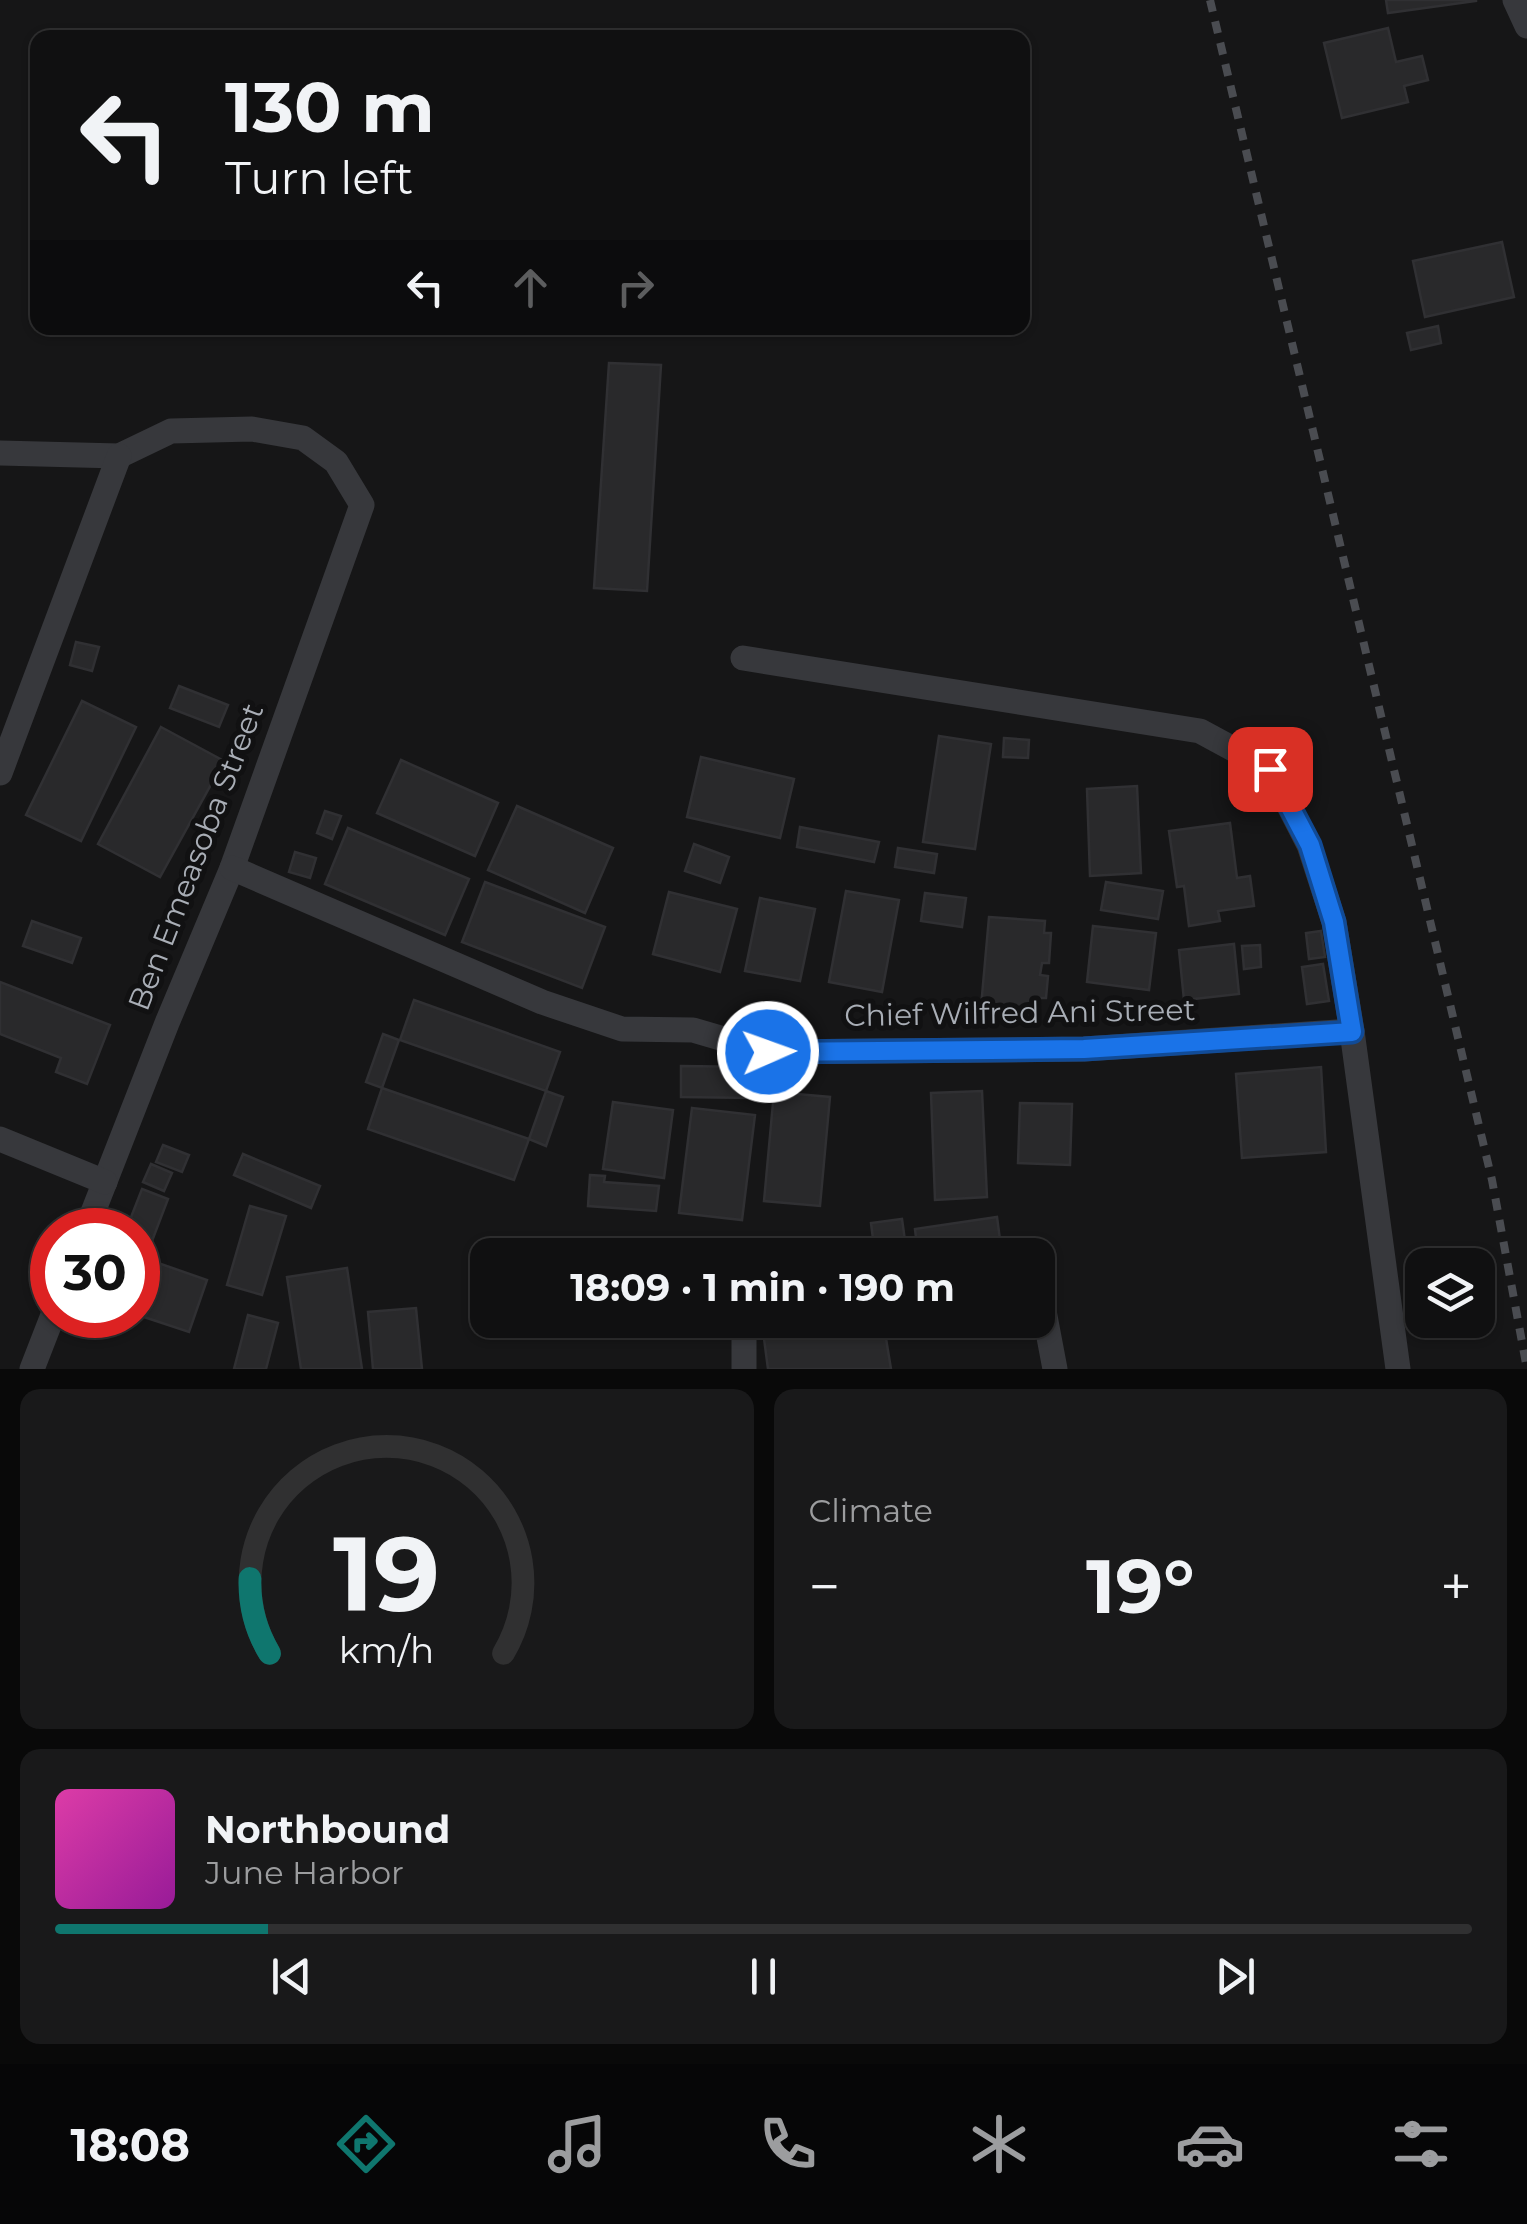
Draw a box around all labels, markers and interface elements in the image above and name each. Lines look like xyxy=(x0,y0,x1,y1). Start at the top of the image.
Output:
text: 130 m xyxy=(225,64,435,150)
icon: left xyxy=(60,70,190,200)
text: Turn left xyxy=(225,150,413,205)
icon: left xyxy=(398,260,453,315)
icon: ahead xyxy=(503,260,558,315)
icon: right xyxy=(608,260,663,315)
street label: Ben Emeasoba Street xyxy=(120,698,271,1016)
pin xyxy=(1228,727,1313,812)
icon: arrive xyxy=(1243,742,1298,797)
street label: Chief Wilfred Ani Street xyxy=(844,991,1196,1034)
position arrow xyxy=(716,1000,820,1104)
speed limit sign: 30 xyxy=(30,1208,160,1338)
map controls xyxy=(1405,1248,1495,1338)
button: layers xyxy=(1405,1248,1495,1338)
text: 18:09 · 1 min · 190 m xyxy=(570,1264,955,1311)
text: Climate xyxy=(809,1491,933,1530)
text: 19 xyxy=(333,1510,440,1637)
text: 19° xyxy=(1086,1540,1195,1632)
text: − xyxy=(809,1553,840,1620)
text: + xyxy=(1440,1553,1472,1620)
text: km/h xyxy=(339,1628,434,1672)
text: Northbound xyxy=(205,1806,450,1853)
text: June Harbor xyxy=(205,1853,404,1892)
icon: previous xyxy=(264,1949,319,2004)
icon: pause xyxy=(736,1949,791,2004)
icon: next xyxy=(1208,1949,1263,2004)
icon: directions xyxy=(331,2109,401,2179)
icon: music xyxy=(542,2109,612,2179)
icon: phone xyxy=(753,2109,823,2179)
icon: climate xyxy=(964,2109,1034,2179)
icon: car xyxy=(1175,2109,1245,2179)
icon: filters xyxy=(1386,2109,1456,2179)
text: 18:08 xyxy=(71,2117,190,2172)

